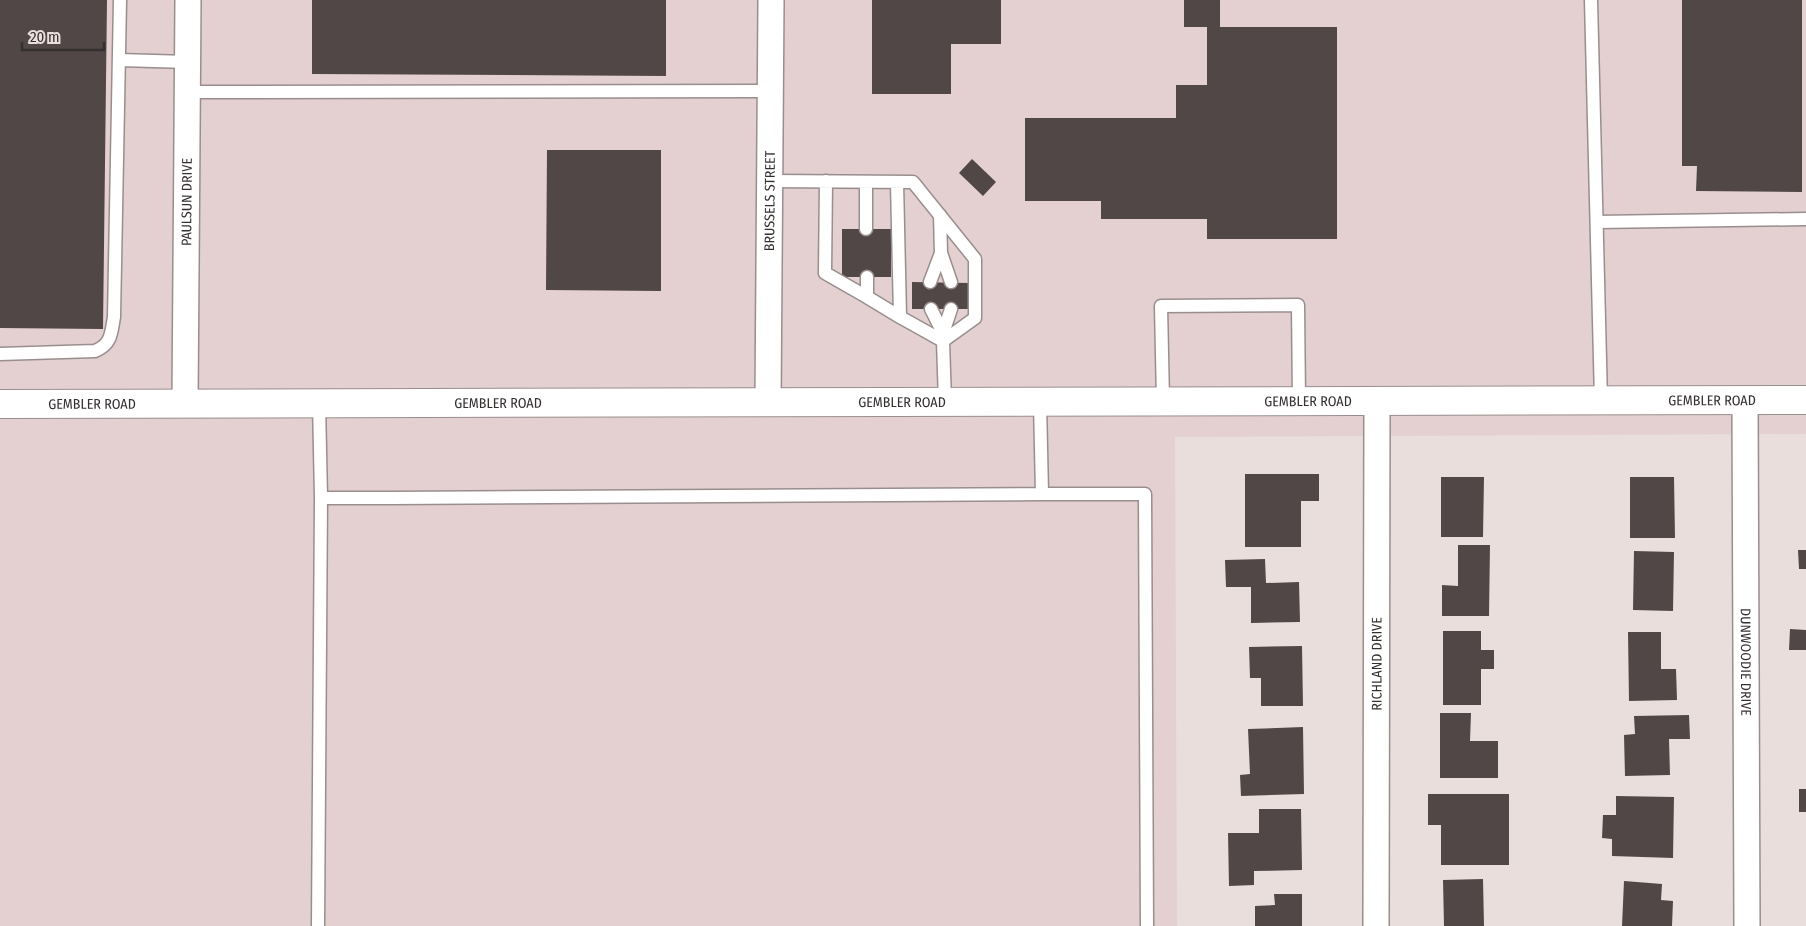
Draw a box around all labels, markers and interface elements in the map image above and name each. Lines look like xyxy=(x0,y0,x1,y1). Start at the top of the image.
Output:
scale bar xyxy=(22,20,105,52)
text: 20 m xyxy=(30,28,60,46)
street label: BRUSSELS STREET xyxy=(761,150,778,251)
street label: PAULSUN DRIVE xyxy=(178,157,195,246)
street label: GEMBLER ROAD xyxy=(1668,392,1756,409)
street label: GEMBLER ROAD xyxy=(858,393,946,411)
street label: GEMBLER ROAD xyxy=(1264,393,1352,410)
street label: GEMBLER ROAD xyxy=(454,394,542,411)
street label: GEMBLER ROAD xyxy=(48,395,136,412)
street label: DUNWOODIE DRIVE xyxy=(1737,608,1755,716)
street label: RICHLAND DRIVE xyxy=(1368,617,1385,711)

